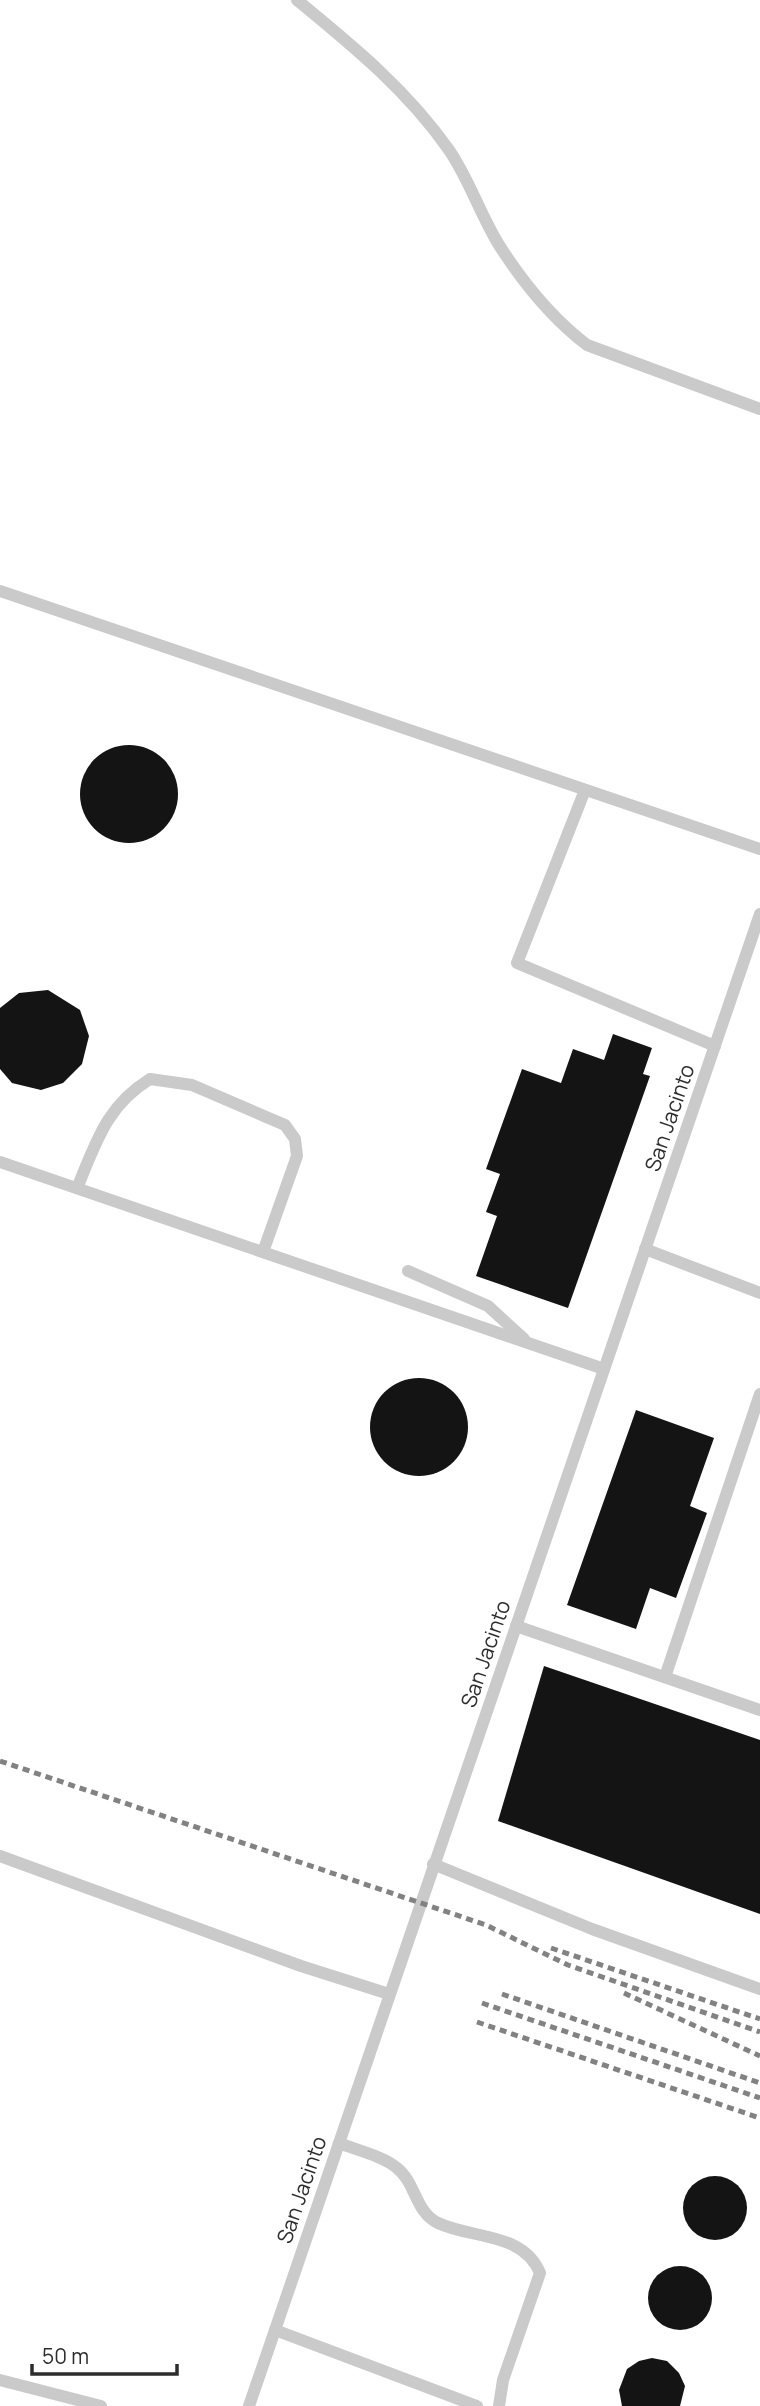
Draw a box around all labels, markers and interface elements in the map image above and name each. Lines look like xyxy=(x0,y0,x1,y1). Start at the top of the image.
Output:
street label: San Jacinto xyxy=(638,1060,700,1175)
street label: San Jacinto xyxy=(454,1596,516,1711)
street label: San Jacinto xyxy=(270,2132,332,2247)
scale bar xyxy=(32,2332,177,2376)
text: 50 m xyxy=(42,2342,89,2370)

